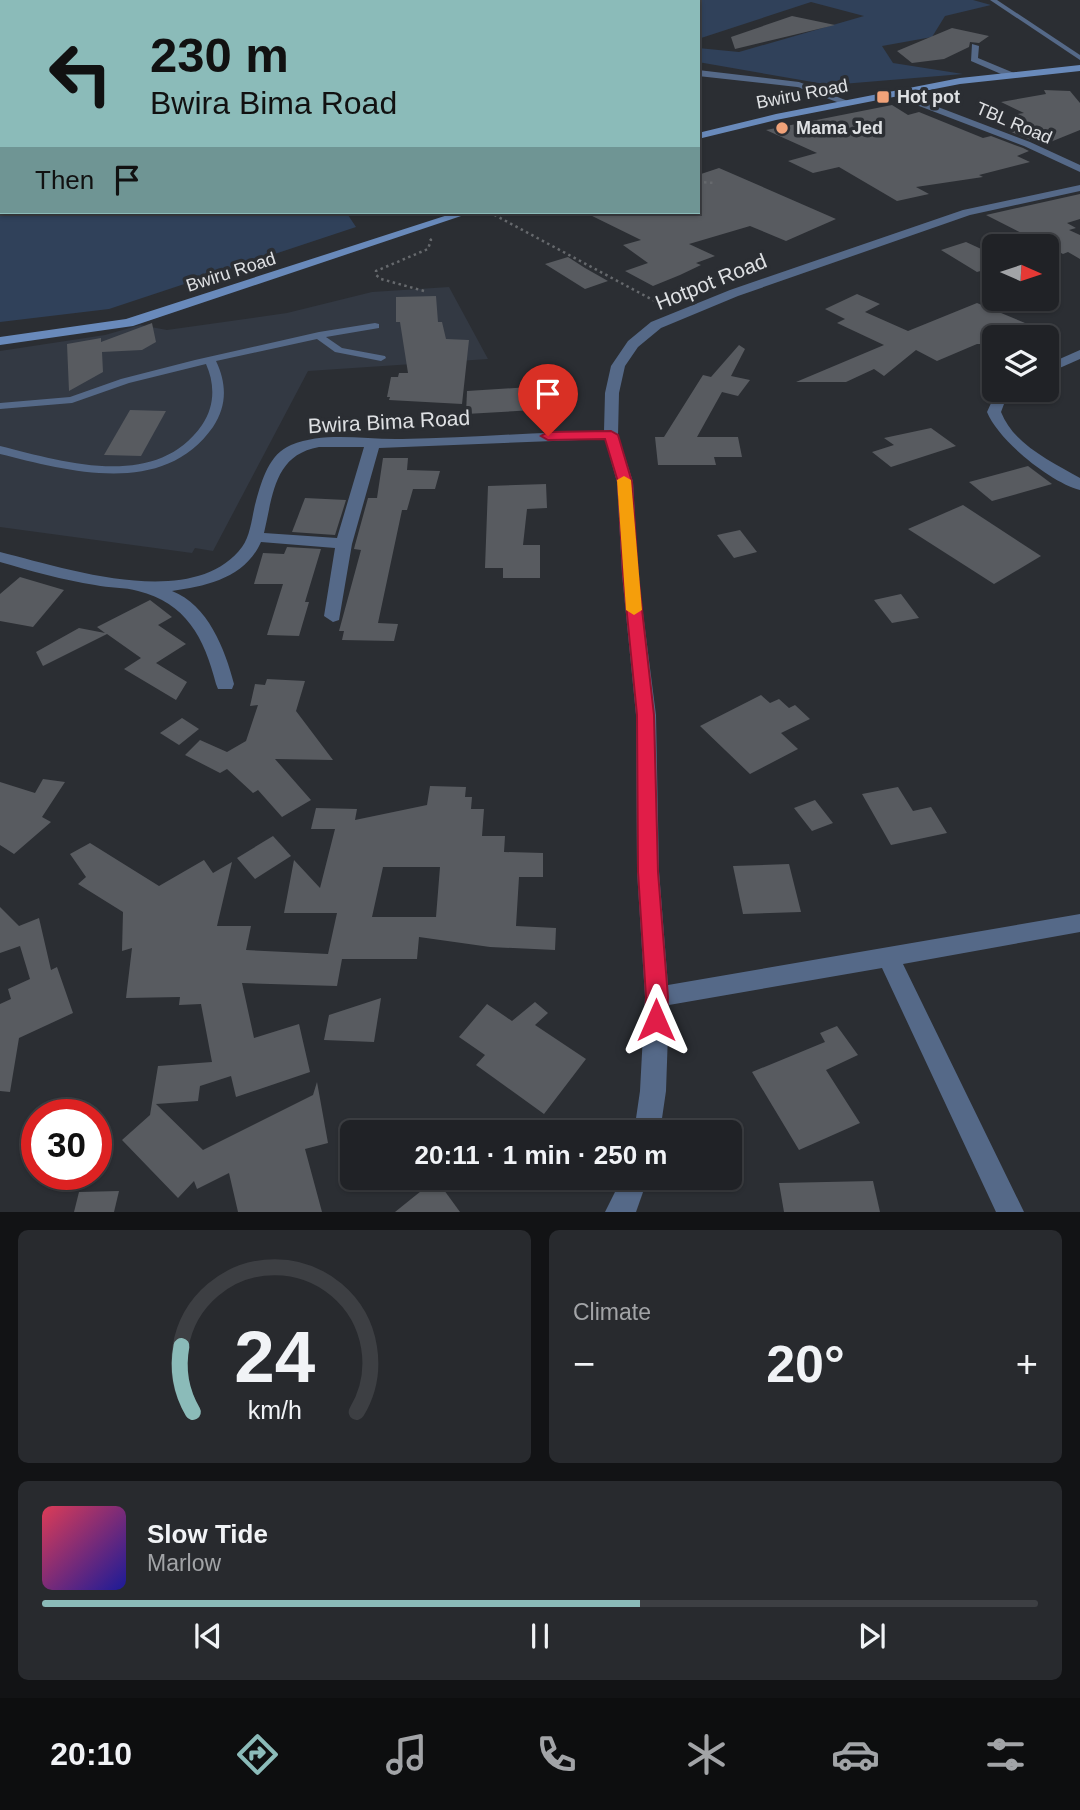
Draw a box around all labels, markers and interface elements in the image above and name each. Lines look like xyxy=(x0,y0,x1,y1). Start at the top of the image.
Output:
icon: left xyxy=(35,28,126,119)
text: 230 m xyxy=(150,28,289,82)
street label: Bwiru Road xyxy=(754,75,850,113)
text: Bwira Bima Road xyxy=(150,85,397,121)
place label: Hot pot xyxy=(897,87,960,107)
marker: Hot pot xyxy=(875,89,891,105)
street label: TBL Road xyxy=(973,98,1055,148)
place label: Mama Jed xyxy=(796,118,883,138)
marker: Mama Jed xyxy=(774,120,790,136)
icon: arrive xyxy=(108,161,146,199)
text: Then xyxy=(35,165,94,195)
north arrow xyxy=(982,234,1059,312)
map controls xyxy=(982,234,1059,402)
street label: Bwiru Road xyxy=(184,248,278,296)
street label: Hotpot Road xyxy=(652,249,770,314)
button: layers xyxy=(982,325,1059,402)
pin xyxy=(518,364,578,436)
icon: arrive xyxy=(529,375,567,413)
street label: Bwira Bima Road xyxy=(307,406,471,437)
position arrow xyxy=(619,983,693,1057)
speed limit sign: 30 xyxy=(21,1099,112,1190)
text: 20:11 · 1 min · 250 m xyxy=(415,1140,667,1170)
text: Climate xyxy=(573,1299,651,1325)
text: 24 xyxy=(234,1317,315,1398)
text: 20° xyxy=(766,1335,845,1393)
text: − xyxy=(573,1343,595,1385)
text: + xyxy=(1016,1343,1038,1385)
text: km/h xyxy=(247,1396,302,1424)
text: Slow Tide xyxy=(147,1519,268,1549)
text: Marlow xyxy=(147,1550,221,1576)
icon: previous xyxy=(189,1617,227,1655)
icon: pause xyxy=(521,1617,559,1655)
icon: next xyxy=(853,1617,891,1655)
icon: directions xyxy=(233,1730,282,1779)
icon: music xyxy=(382,1730,431,1779)
icon: phone xyxy=(532,1730,581,1779)
icon: climate xyxy=(682,1730,731,1779)
icon: car xyxy=(831,1730,880,1779)
icon: filters xyxy=(981,1730,1030,1779)
text: 20:10 xyxy=(50,1736,132,1772)

